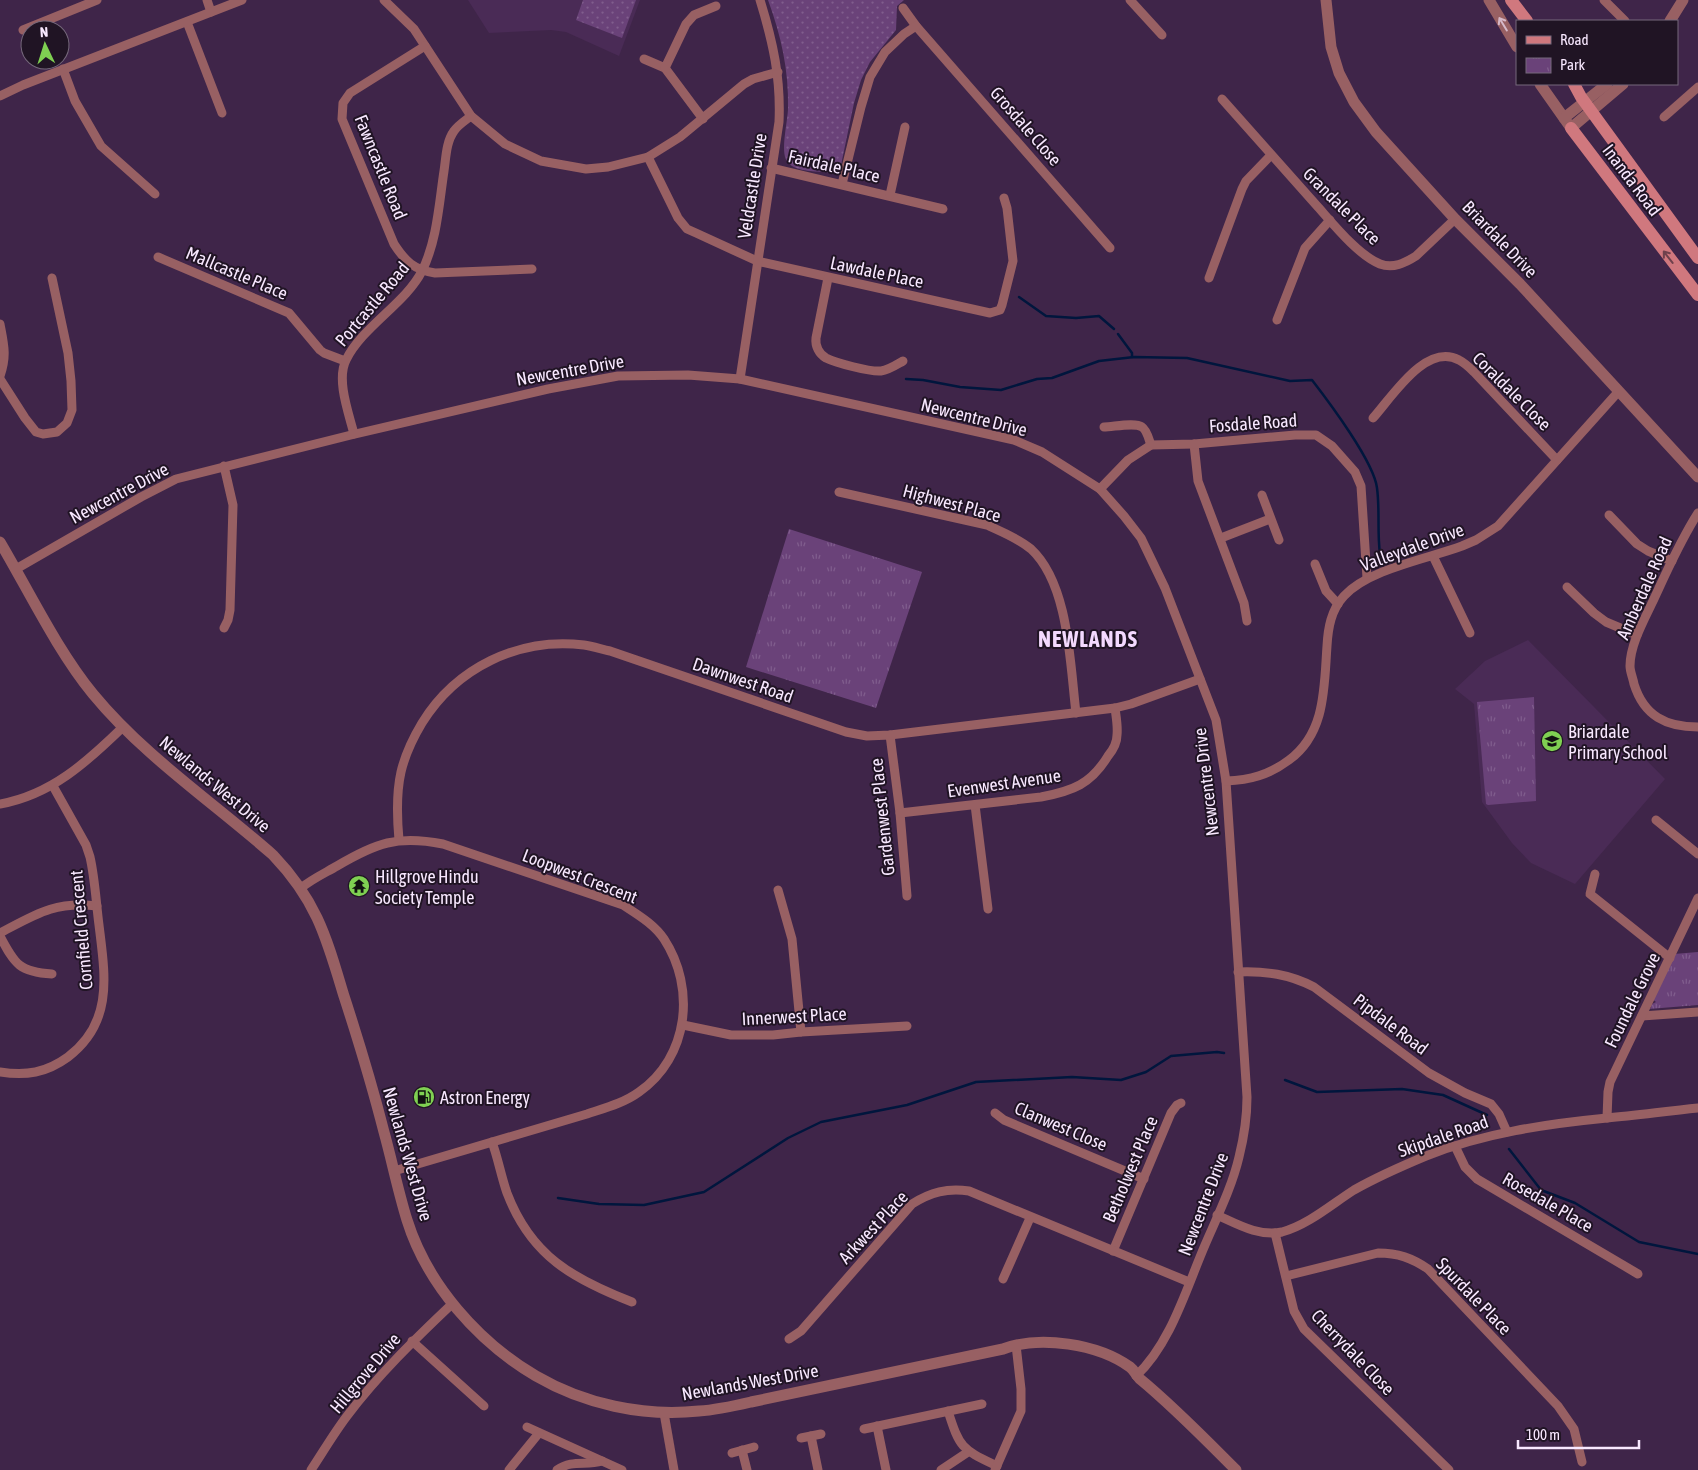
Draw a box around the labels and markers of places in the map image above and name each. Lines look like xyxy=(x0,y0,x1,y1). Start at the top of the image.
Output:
place label: Briardale Primary School xyxy=(1568,721,1668,763)
school or university icon: Briardale Primary School xyxy=(1540,729,1564,753)
place label: Hillgrove Hindu Society Temple xyxy=(375,866,479,908)
temple icon: Hillgrove Hindu Society Temple xyxy=(347,874,371,898)
fuel station icon: Astron Energy xyxy=(412,1085,436,1109)
place label: Astron Energy xyxy=(440,1087,530,1108)

